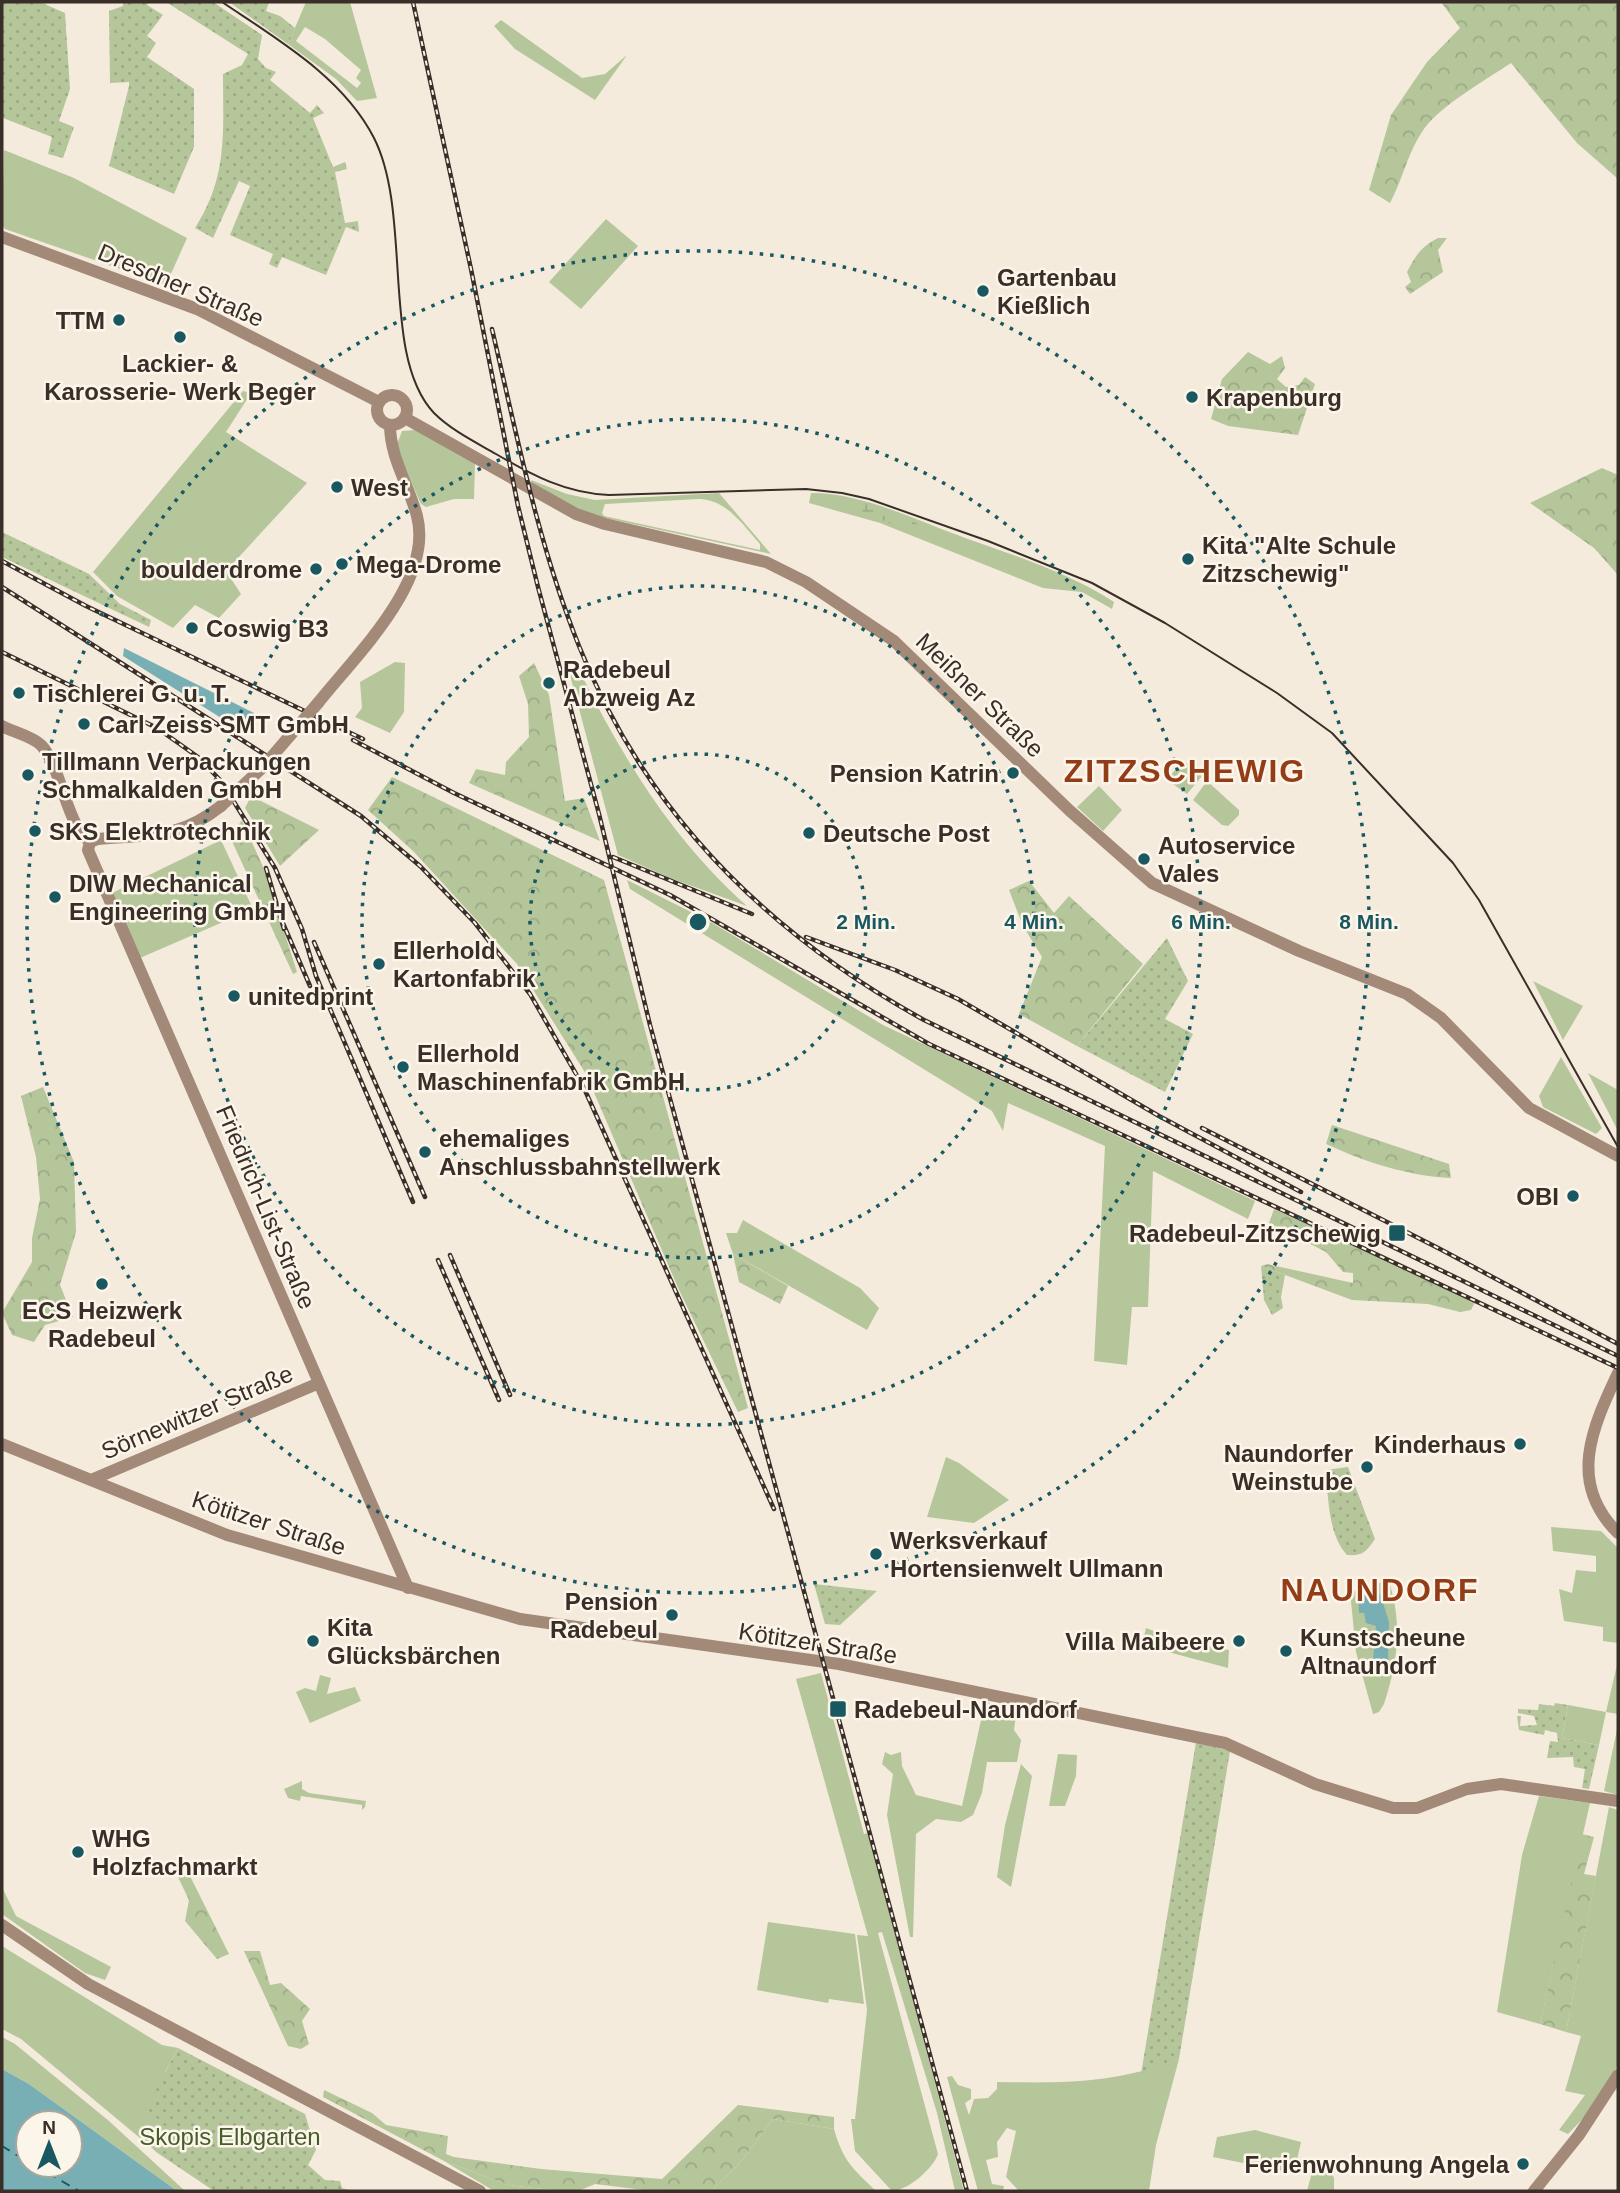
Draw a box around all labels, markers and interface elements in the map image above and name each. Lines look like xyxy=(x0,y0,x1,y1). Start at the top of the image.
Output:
street label: Dresdner Straße xyxy=(94,238,268,332)
place label: Gartenbau Kießlich xyxy=(997,264,1117,319)
marker: Gartenbau Kießlich xyxy=(975,283,991,299)
place label: TTM xyxy=(56,307,105,334)
marker: TTM xyxy=(111,312,127,328)
marker: Lackier- & Karosserie- Werk Beger xyxy=(172,329,188,345)
place label: Lackier- & Karosserie- Werk Beger xyxy=(44,350,316,405)
place label: Krapenburg xyxy=(1206,384,1342,411)
marker: Krapenburg xyxy=(1184,389,1200,405)
place label: West xyxy=(351,474,408,501)
marker: West xyxy=(329,479,345,495)
place label: Kita "Alte Schule Zitzschewig" xyxy=(1202,532,1396,587)
place label: Mega-Drome xyxy=(356,551,501,578)
marker: Kita "Alte Schule Zitzschewig" xyxy=(1180,551,1196,567)
place label: boulderdrome xyxy=(141,556,302,583)
marker: Mega-Drome xyxy=(334,556,350,572)
marker: boulderdrome xyxy=(308,561,324,577)
place label: Coswig B3 xyxy=(206,615,329,642)
marker: Coswig B3 xyxy=(184,620,200,636)
street label: Meißner Straße xyxy=(911,627,1049,763)
place label: Radebeul Abzweig Az xyxy=(563,656,695,711)
marker: Radebeul Abzweig Az xyxy=(541,675,557,691)
place label: Tischlerei G. u. T. xyxy=(33,680,230,707)
marker: Tischlerei G. u. T. xyxy=(11,685,27,701)
place label: Carl Zeiss SMT GmbH xyxy=(98,711,349,738)
marker: Carl Zeiss SMT GmbH xyxy=(76,716,92,732)
place label: Tillmann Verpackungen Schmalkalden GmbH xyxy=(42,748,311,803)
district label: ZITZSCHEWIG xyxy=(1064,753,1306,789)
place label: Pension Katrin xyxy=(830,760,999,787)
marker: Pension Katrin xyxy=(1005,765,1021,781)
marker: Tillmann Verpackungen Schmalkalden GmbH xyxy=(20,767,36,783)
place label: SKS Elektrotechnik xyxy=(49,818,271,845)
place label: Deutsche Post xyxy=(823,820,990,847)
marker: SKS Elektrotechnik xyxy=(27,823,43,839)
marker: Deutsche Post xyxy=(801,825,817,841)
place label: Autoservice Vales xyxy=(1158,832,1295,887)
marker: Autoservice Vales xyxy=(1136,851,1152,867)
place label: DIW Mechanical Engineering GmbH xyxy=(69,870,286,925)
marker: DIW Mechanical Engineering GmbH xyxy=(47,889,63,905)
centre of rings xyxy=(686,910,710,934)
text: 2 Min. xyxy=(836,910,896,933)
text: 4 Min. xyxy=(1004,910,1064,933)
text: 6 Min. xyxy=(1171,910,1231,933)
text: 8 Min. xyxy=(1339,910,1399,933)
place label: Ellerhold Kartonfabrik xyxy=(393,937,536,992)
marker: Ellerhold Kartonfabrik xyxy=(371,956,387,972)
place label: unitedprint xyxy=(248,983,373,1010)
marker: unitedprint xyxy=(226,988,242,1004)
place label: Ellerhold Maschinenfabrik GmbH xyxy=(417,1040,685,1095)
marker: Ellerhold Maschinenfabrik GmbH xyxy=(395,1059,411,1075)
street label: Friedrich-List-Straße xyxy=(211,1101,321,1313)
place label: ehemaliges Anschlussbahnstellwerk xyxy=(439,1125,721,1180)
marker: ehemaliges Anschlussbahnstellwerk xyxy=(417,1144,433,1160)
place label: OBI xyxy=(1516,1183,1559,1210)
marker: OBI xyxy=(1565,1188,1581,1204)
place label: Radebeul-Zitzschewig xyxy=(1129,1220,1381,1247)
marker: Radebeul-Zitzschewig xyxy=(1387,1223,1407,1243)
marker: ECS Heizwerk Radebeul xyxy=(94,1276,110,1292)
place label: ECS Heizwerk Radebeul xyxy=(22,1297,183,1352)
street label: Sörnewitzer Straße xyxy=(97,1359,297,1465)
place label: Kinderhaus xyxy=(1374,1431,1506,1458)
marker: Kinderhaus xyxy=(1512,1436,1528,1452)
place label: Naundorfer Weinstube xyxy=(1224,1440,1353,1495)
marker: Naundorfer Weinstube xyxy=(1359,1459,1375,1475)
street label: Kötitzer Straße xyxy=(189,1485,349,1561)
place label: Werksverkauf Hortensienwelt Ullmann xyxy=(890,1527,1163,1582)
marker: Werksverkauf Hortensienwelt Ullmann xyxy=(868,1546,884,1562)
district label: NAUNDORF xyxy=(1280,1572,1480,1608)
place label: Pension Radebeul xyxy=(550,1588,658,1643)
marker: Pension Radebeul xyxy=(664,1607,680,1623)
place label: Kita Glücksbärchen xyxy=(327,1614,500,1669)
street label: Kötitzer Straße xyxy=(737,1617,899,1669)
place label: Kunstscheune Altnaundorf xyxy=(1300,1624,1465,1679)
place label: Villa Maibeere xyxy=(1065,1628,1225,1655)
marker: Kita Glücksbärchen xyxy=(305,1633,321,1649)
marker: Villa Maibeere xyxy=(1231,1633,1247,1649)
marker: Kunstscheune Altnaundorf xyxy=(1278,1643,1294,1659)
place label: Radebeul-Naundorf xyxy=(854,1696,1078,1723)
marker: Radebeul-Naundorf xyxy=(828,1699,848,1719)
place label: WHG Holzfachmarkt xyxy=(92,1825,257,1880)
marker: WHG Holzfachmarkt xyxy=(70,1844,86,1860)
north arrow xyxy=(14,2109,84,2179)
text: N xyxy=(42,2117,56,2138)
park label: Skopis Elbgarten xyxy=(139,2123,321,2150)
place label: Ferienwohnung Angela xyxy=(1245,2151,1510,2178)
marker: Ferienwohnung Angela xyxy=(1515,2156,1531,2172)

